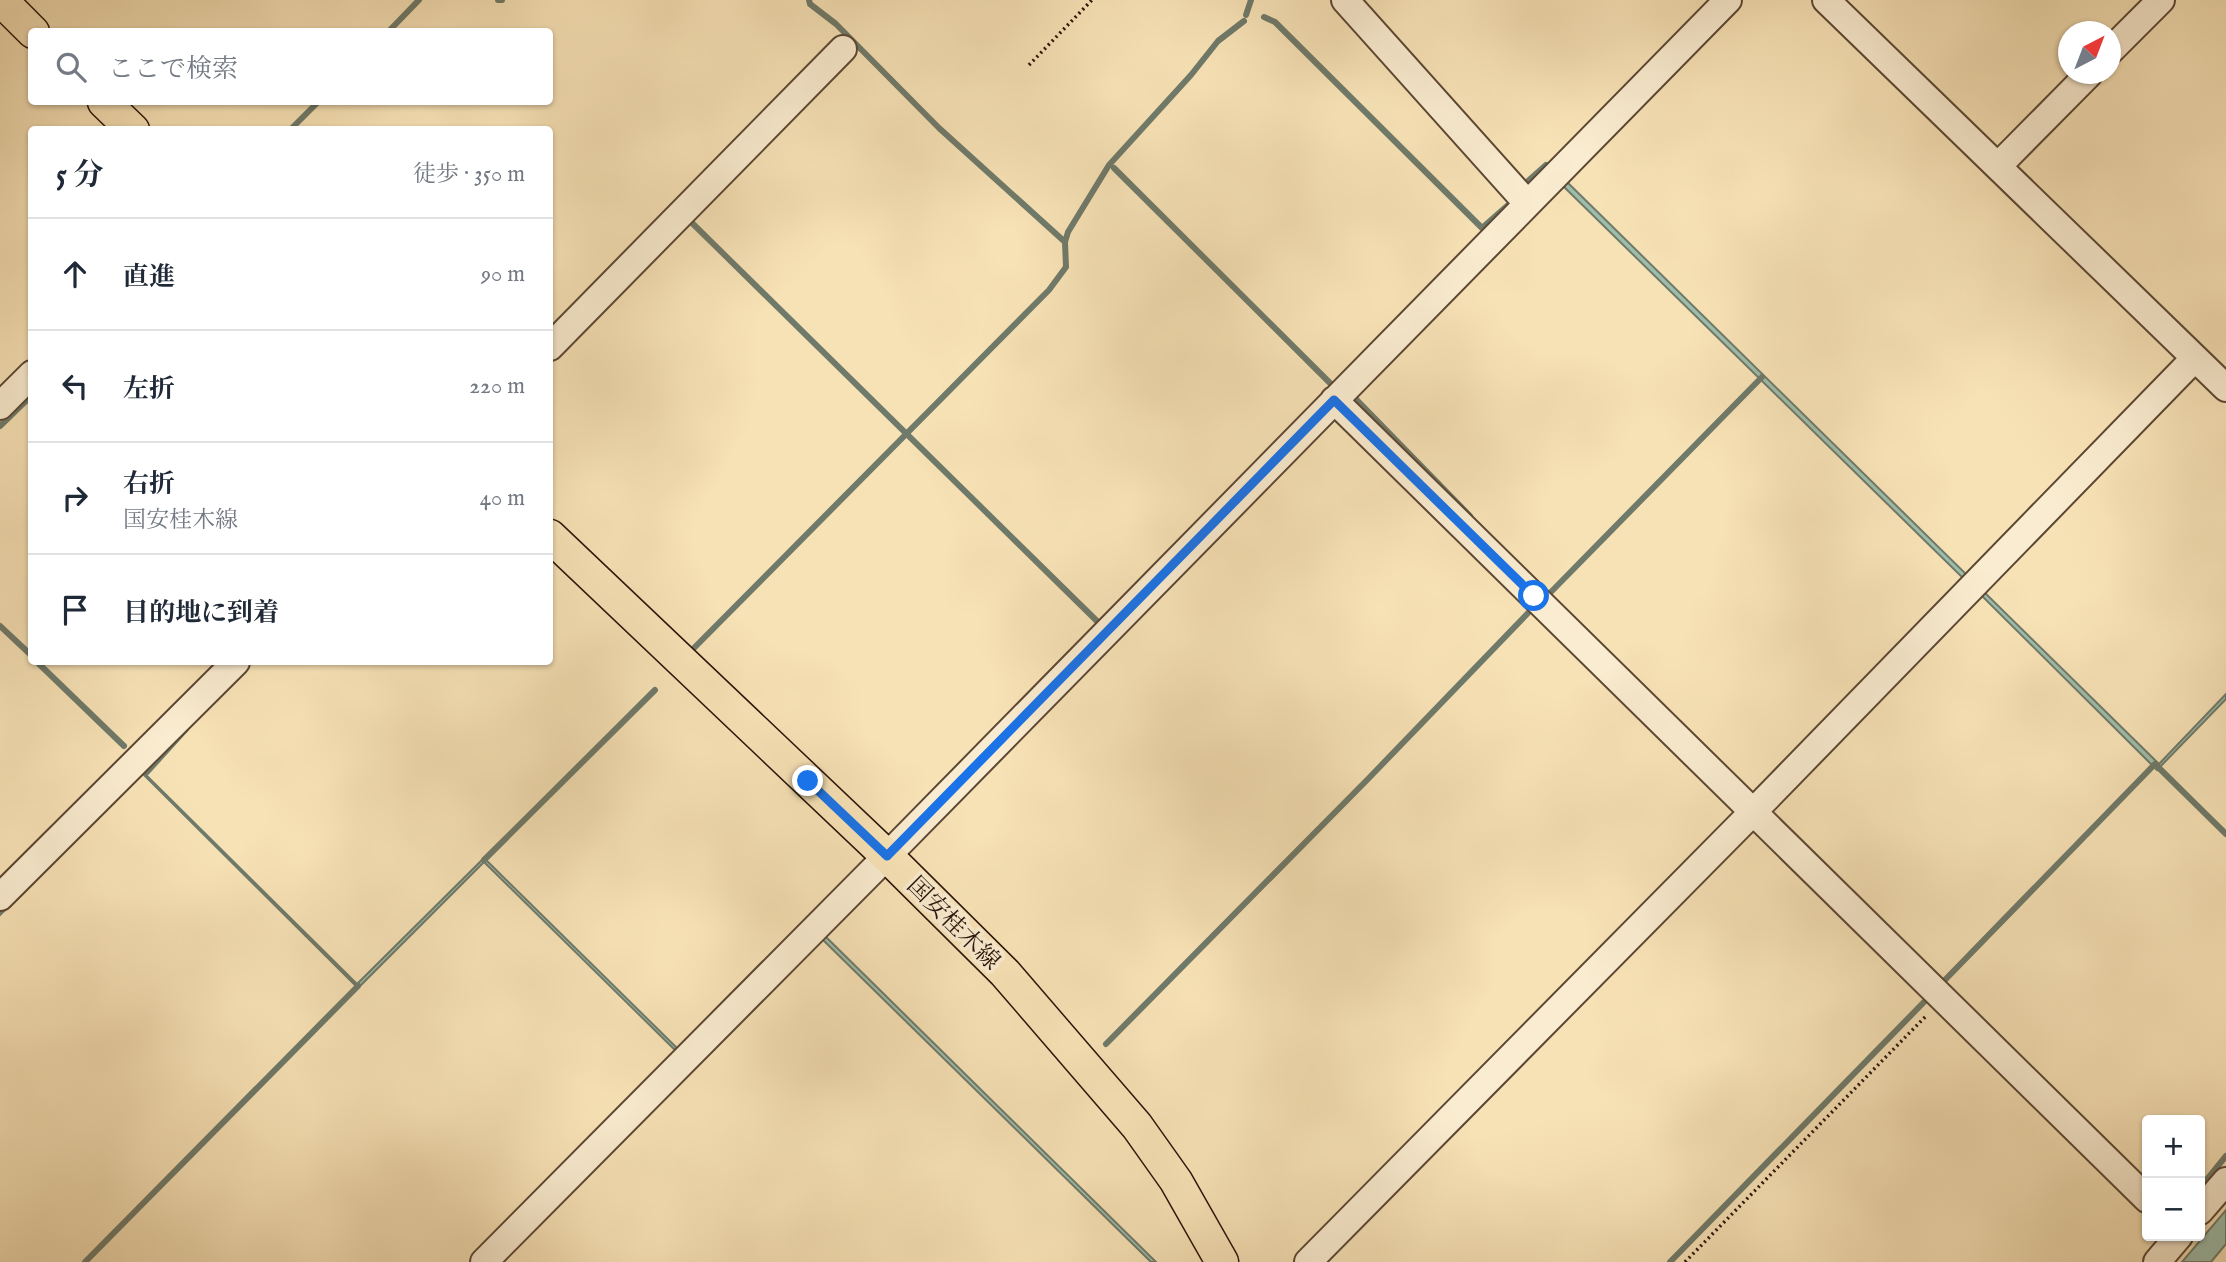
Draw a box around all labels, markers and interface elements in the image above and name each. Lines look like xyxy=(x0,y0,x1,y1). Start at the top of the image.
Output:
north arrow xyxy=(2058,21,2121,84)
search box xyxy=(28,28,553,105)
icon: search xyxy=(52,48,90,86)
text: ここで検索 xyxy=(108,53,238,86)
text: 5 分 xyxy=(56,157,103,195)
text: 徒歩 · 350 m xyxy=(413,160,525,189)
icon: ahead xyxy=(56,255,94,293)
text: 90 m xyxy=(481,260,525,289)
text: 直進 xyxy=(123,261,175,294)
icon: left xyxy=(56,367,94,405)
text: 220 m xyxy=(469,372,525,401)
text: 左折 xyxy=(123,373,175,406)
text: 右折 xyxy=(123,468,175,501)
icon: right xyxy=(56,479,94,517)
text: 40 m xyxy=(480,484,525,513)
text: 国安桂木線 xyxy=(123,506,238,535)
route start xyxy=(1518,580,1549,611)
icon: arrive xyxy=(56,591,94,629)
text: 目的地に到着 xyxy=(123,597,279,630)
route end xyxy=(792,765,823,796)
street label: 国安桂木線 xyxy=(900,871,1006,977)
map controls xyxy=(2142,1115,2205,1241)
button: + xyxy=(2142,1115,2205,1178)
button: − xyxy=(2142,1178,2205,1241)

